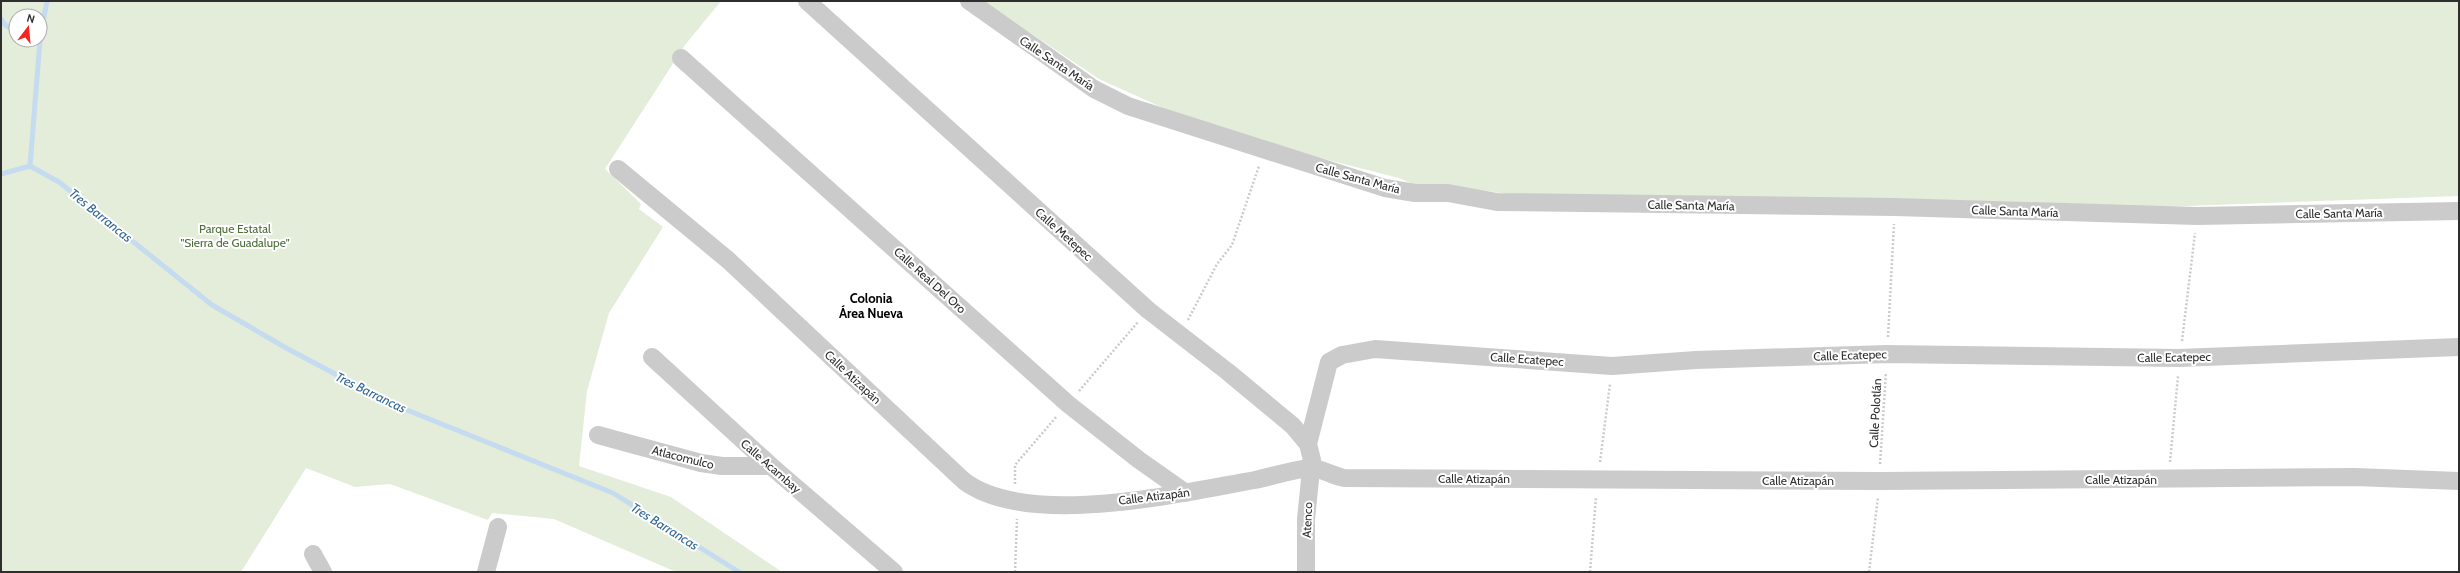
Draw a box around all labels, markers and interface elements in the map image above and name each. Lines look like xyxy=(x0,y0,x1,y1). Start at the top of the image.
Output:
north arrow xyxy=(8,8,48,48)
text: N xyxy=(25,11,36,26)
street label: Calle Santa María xyxy=(1017,32,1097,94)
street label: Calle Santa María xyxy=(1314,159,1402,197)
water label: Tres Barrancas xyxy=(66,185,136,245)
street label: Calle Santa María xyxy=(1647,197,1735,213)
street label: Calle Santa María xyxy=(1971,202,2059,220)
street label: Calle Metepec xyxy=(1032,204,1096,264)
street label: Calle Santa María xyxy=(2295,205,2383,221)
park label: Parque Estatal "Sierra de Guadalupe" xyxy=(180,221,290,250)
street label: Calle Real Del Oro xyxy=(891,244,969,317)
district label: Colonia Área Nueva xyxy=(839,290,904,321)
street label: Calle Ecatepec xyxy=(1813,346,1888,364)
street label: Calle Atizapán xyxy=(822,347,885,407)
street label: Calle Ecatepec xyxy=(1490,349,1565,369)
street label: Calle Ecatepec xyxy=(2137,349,2211,365)
water label: Tres Barrancas xyxy=(333,368,409,416)
street label: Calle Polotlán xyxy=(1866,378,1884,448)
street label: Calle Acambay xyxy=(738,436,804,496)
street label: Atlacomulco xyxy=(651,442,716,472)
street label: Calle Atizapán xyxy=(1438,471,1510,486)
street label: Calle Atizapán xyxy=(2085,472,2157,487)
street label: Calle Atizapán xyxy=(1762,473,1834,488)
street label: Calle Atizapán xyxy=(1117,484,1191,508)
water label: Tres Barrancas xyxy=(628,499,702,553)
street label: Atenco xyxy=(1299,501,1315,538)

